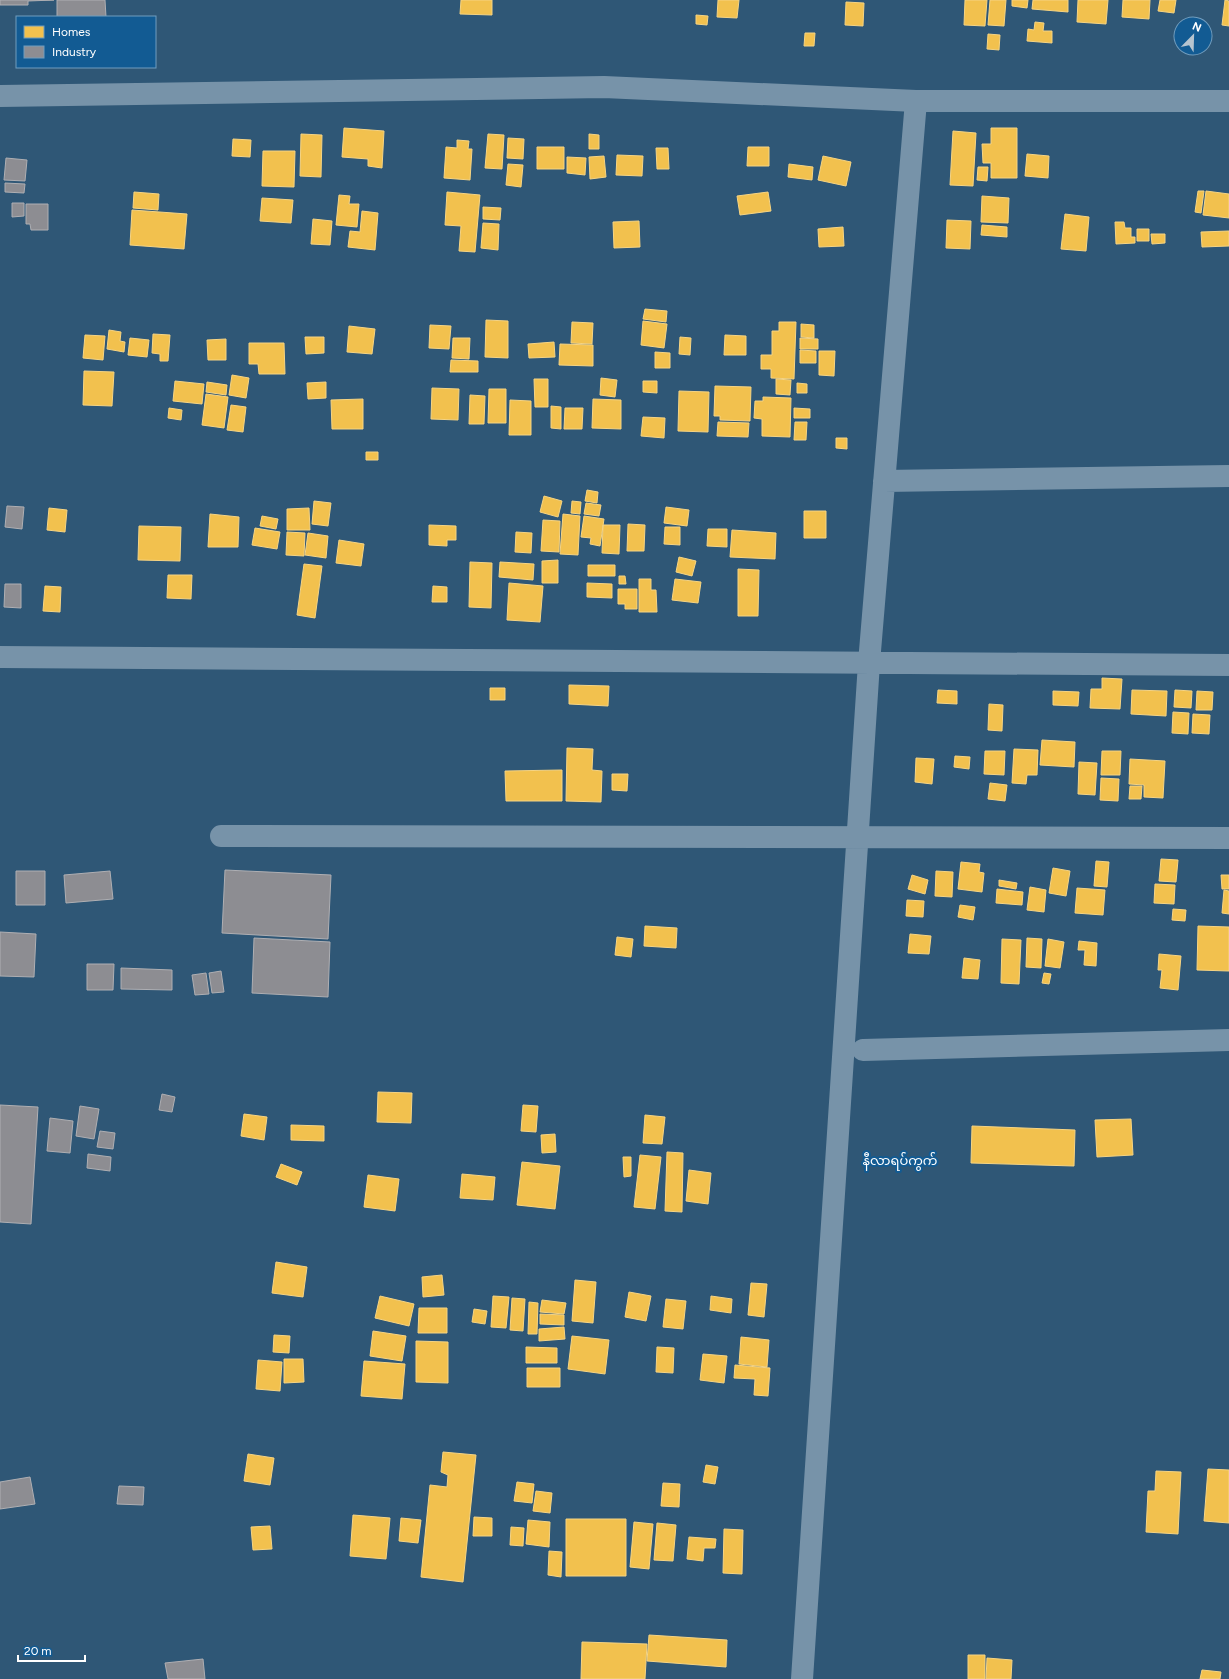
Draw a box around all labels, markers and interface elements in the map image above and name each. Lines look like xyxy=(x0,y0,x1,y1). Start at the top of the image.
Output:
legend xyxy=(16,16,156,68)
north arrow xyxy=(1173,16,1213,56)
text: N xyxy=(1190,20,1203,35)
text: Homes xyxy=(52,25,91,39)
text: Industry xyxy=(52,45,97,59)
district label: နီလာရပ်ကွက် xyxy=(863,1152,937,1171)
scale bar xyxy=(18,1637,85,1663)
text: 20 m xyxy=(24,1644,52,1658)

